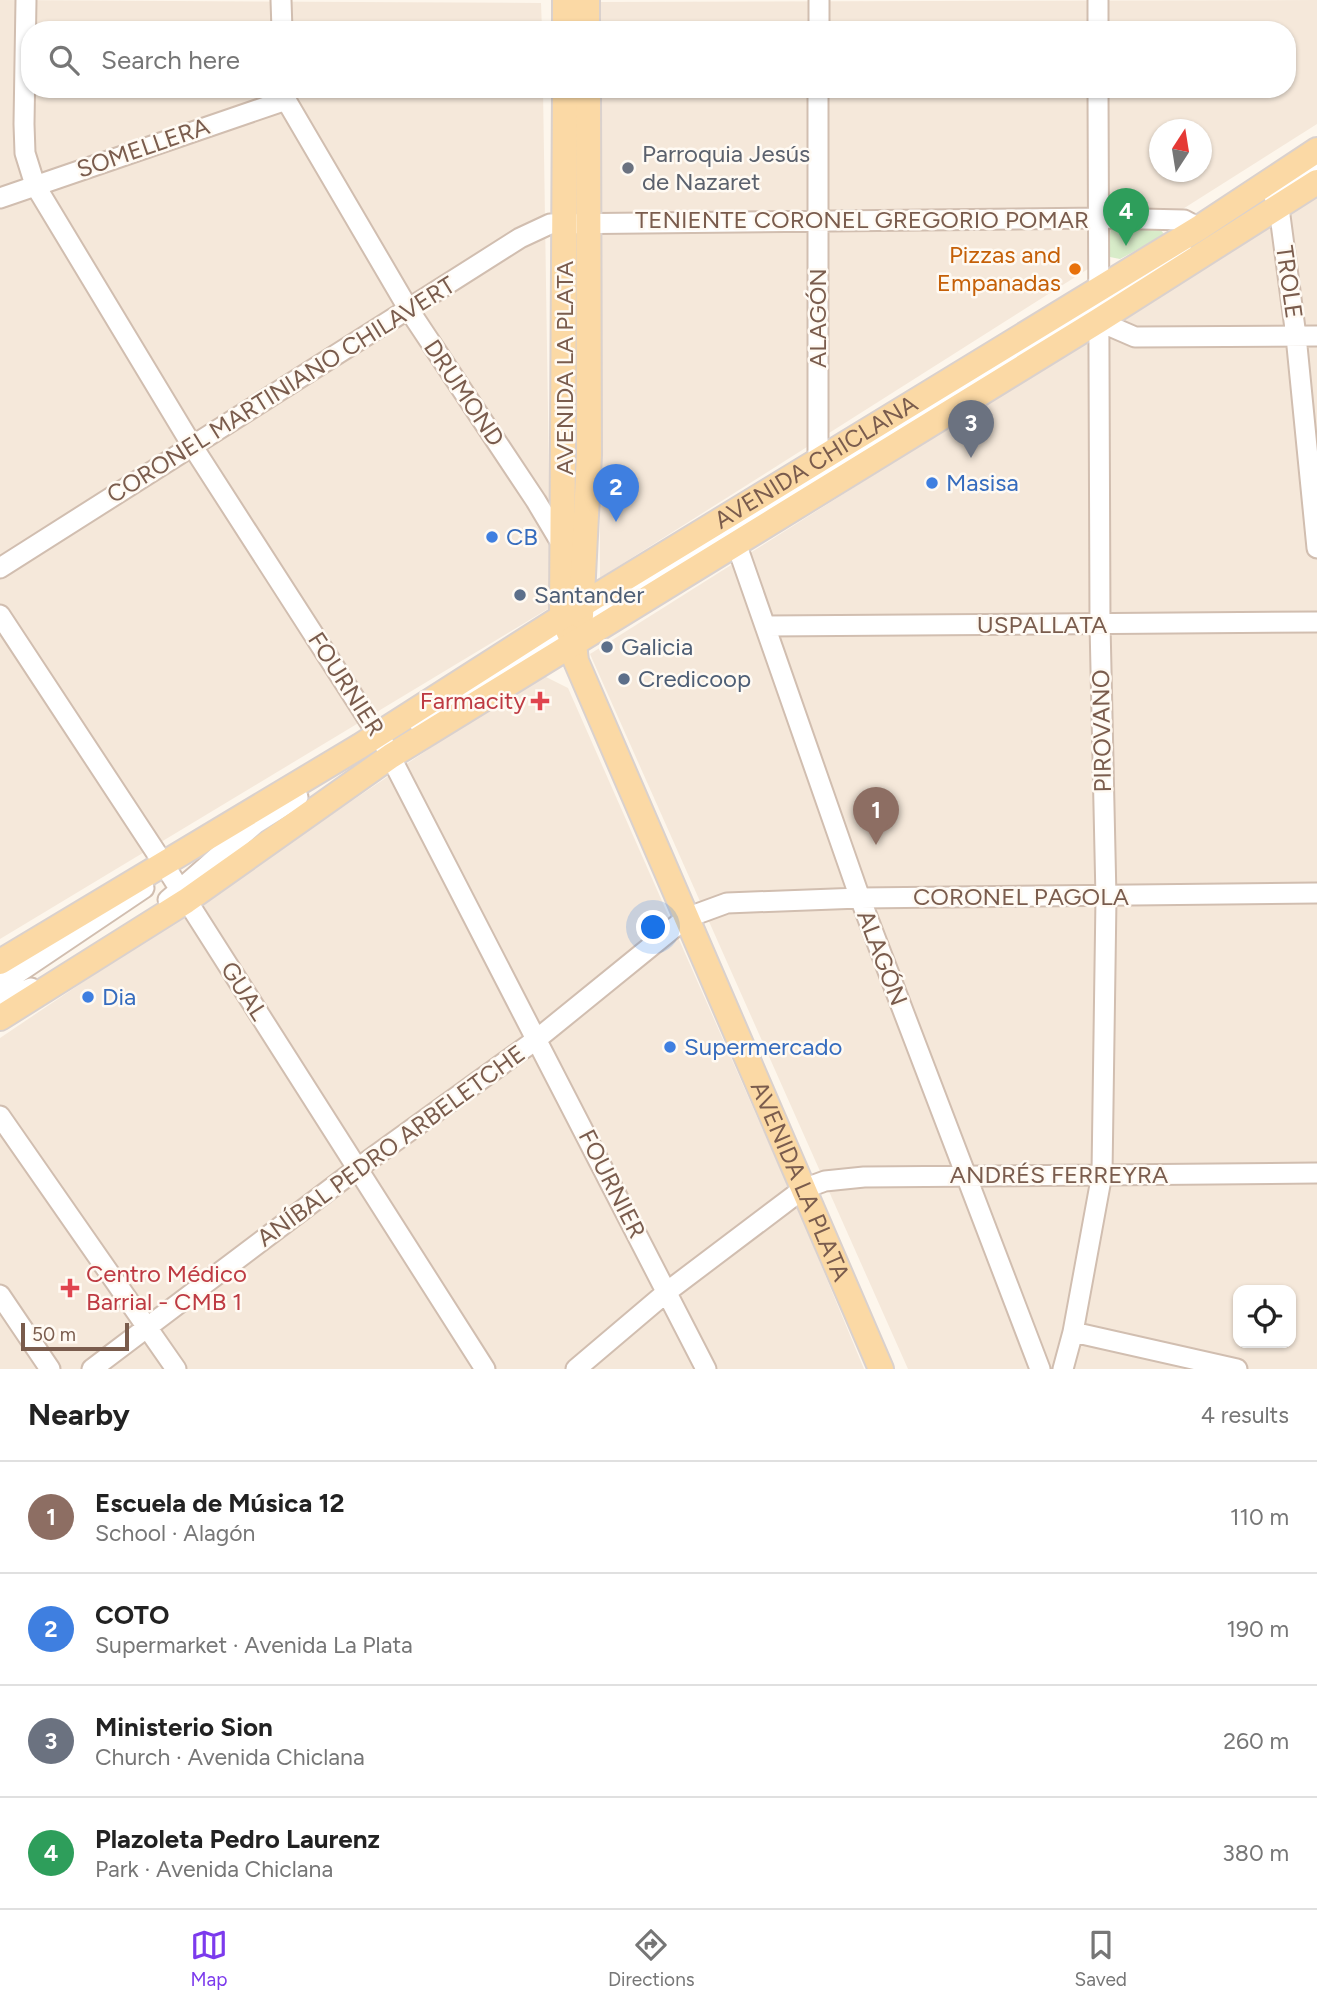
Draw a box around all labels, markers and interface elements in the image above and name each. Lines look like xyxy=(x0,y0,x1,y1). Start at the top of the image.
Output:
search box xyxy=(21,21,1296,98)
icon: search xyxy=(45,41,83,79)
text: Search here xyxy=(101,44,240,76)
street label: SOMELLERA xyxy=(73,111,214,184)
north arrow xyxy=(1149,119,1212,182)
place label: Parroquia Jesús de Nazaret xyxy=(642,139,810,196)
marker: Parroquia Jesús de Nazaret xyxy=(620,160,636,176)
pin: 4 xyxy=(1103,188,1149,246)
street label: TENIENTE CORONEL GREGORIO POMAR xyxy=(635,205,1089,234)
place label: Pizzas and Empanadas xyxy=(937,240,1061,297)
street label: TROLE xyxy=(1270,243,1309,320)
street label: AVENIDA LA PLATA xyxy=(550,260,579,475)
marker: Pizzas and Empanadas xyxy=(1067,261,1083,277)
street label: ALAGÓN xyxy=(803,268,832,368)
street label: CORONEL MARTINIANO CHILAVERT xyxy=(101,270,460,509)
street label: DRUMOND xyxy=(418,334,511,452)
street label: AVENIDA CHICLANA xyxy=(709,388,923,535)
pin: 3 xyxy=(948,400,994,458)
pin: 2 xyxy=(593,464,639,522)
place label: Masisa xyxy=(946,468,1019,497)
marker: Masisa xyxy=(924,475,940,491)
place label: CB xyxy=(506,522,538,551)
marker: CB xyxy=(484,529,500,545)
place label: Santander xyxy=(534,580,644,609)
marker: Santander xyxy=(512,587,528,603)
street label: USPALLATA xyxy=(977,610,1108,639)
street label: FOURNIER xyxy=(302,626,391,741)
place label: Galicia xyxy=(621,632,693,661)
marker: Galicia xyxy=(599,639,615,655)
place label: Credicoop xyxy=(638,664,751,693)
street label: PIROVANO xyxy=(1086,669,1117,793)
marker: Credicoop xyxy=(616,671,632,687)
place label: Farmacity xyxy=(420,686,526,715)
marker: Farmacity xyxy=(532,693,548,709)
pin: 1 xyxy=(853,787,899,845)
street label: CORONEL PAGOLA xyxy=(913,882,1130,911)
street label: ALAGÓN xyxy=(851,906,914,1010)
your location xyxy=(636,910,670,944)
street label: GUAL xyxy=(215,956,274,1026)
place label: Dia xyxy=(102,982,136,1011)
marker: Dia xyxy=(80,989,96,1005)
place label: Supermercado xyxy=(684,1032,842,1061)
street label: ANÍBAL PEDRO ARBELETCHE xyxy=(251,1039,530,1253)
marker: Supermercado xyxy=(662,1039,678,1055)
street label: AVENIDA LA PLATA xyxy=(745,1077,857,1286)
street label: FOURNIER xyxy=(573,1125,652,1243)
street label: ANDRÉS FERREYRA xyxy=(950,1160,1169,1189)
place label: Centro Médico Barrial - CMB 1 xyxy=(86,1259,247,1316)
marker: Centro Médico Barrial - CMB 1 xyxy=(60,1278,80,1298)
map controls xyxy=(1233,1285,1296,1348)
button: locate xyxy=(1233,1285,1296,1348)
scale bar xyxy=(21,1320,130,1352)
text: 50 m xyxy=(32,1323,76,1346)
text: Nearby xyxy=(28,1396,130,1433)
text: 4 results xyxy=(1201,1401,1289,1429)
text: Escuela de Música 12 xyxy=(95,1487,345,1519)
text: 1 xyxy=(46,1503,56,1531)
text: 110 m xyxy=(1230,1503,1289,1531)
text: School · Alagón xyxy=(95,1519,255,1547)
text: COTO xyxy=(95,1599,169,1631)
text: 2 xyxy=(44,1615,58,1643)
text: 190 m xyxy=(1226,1615,1289,1643)
text: Supermarket · Avenida La Plata xyxy=(95,1631,413,1659)
text: Ministerio Sion xyxy=(95,1711,273,1743)
text: 3 xyxy=(45,1727,57,1755)
text: 260 m xyxy=(1223,1727,1289,1755)
text: Church · Avenida Chiclana xyxy=(95,1743,365,1771)
text: Plazoleta Pedro Laurenz xyxy=(95,1823,380,1855)
text: 4 xyxy=(44,1839,58,1867)
text: 380 m xyxy=(1222,1839,1289,1867)
text: Park · Avenida Chiclana xyxy=(95,1855,333,1883)
tab: Map xyxy=(190,1926,228,1991)
tab: Directions xyxy=(608,1926,695,1991)
tab: Saved xyxy=(1075,1926,1127,1991)

